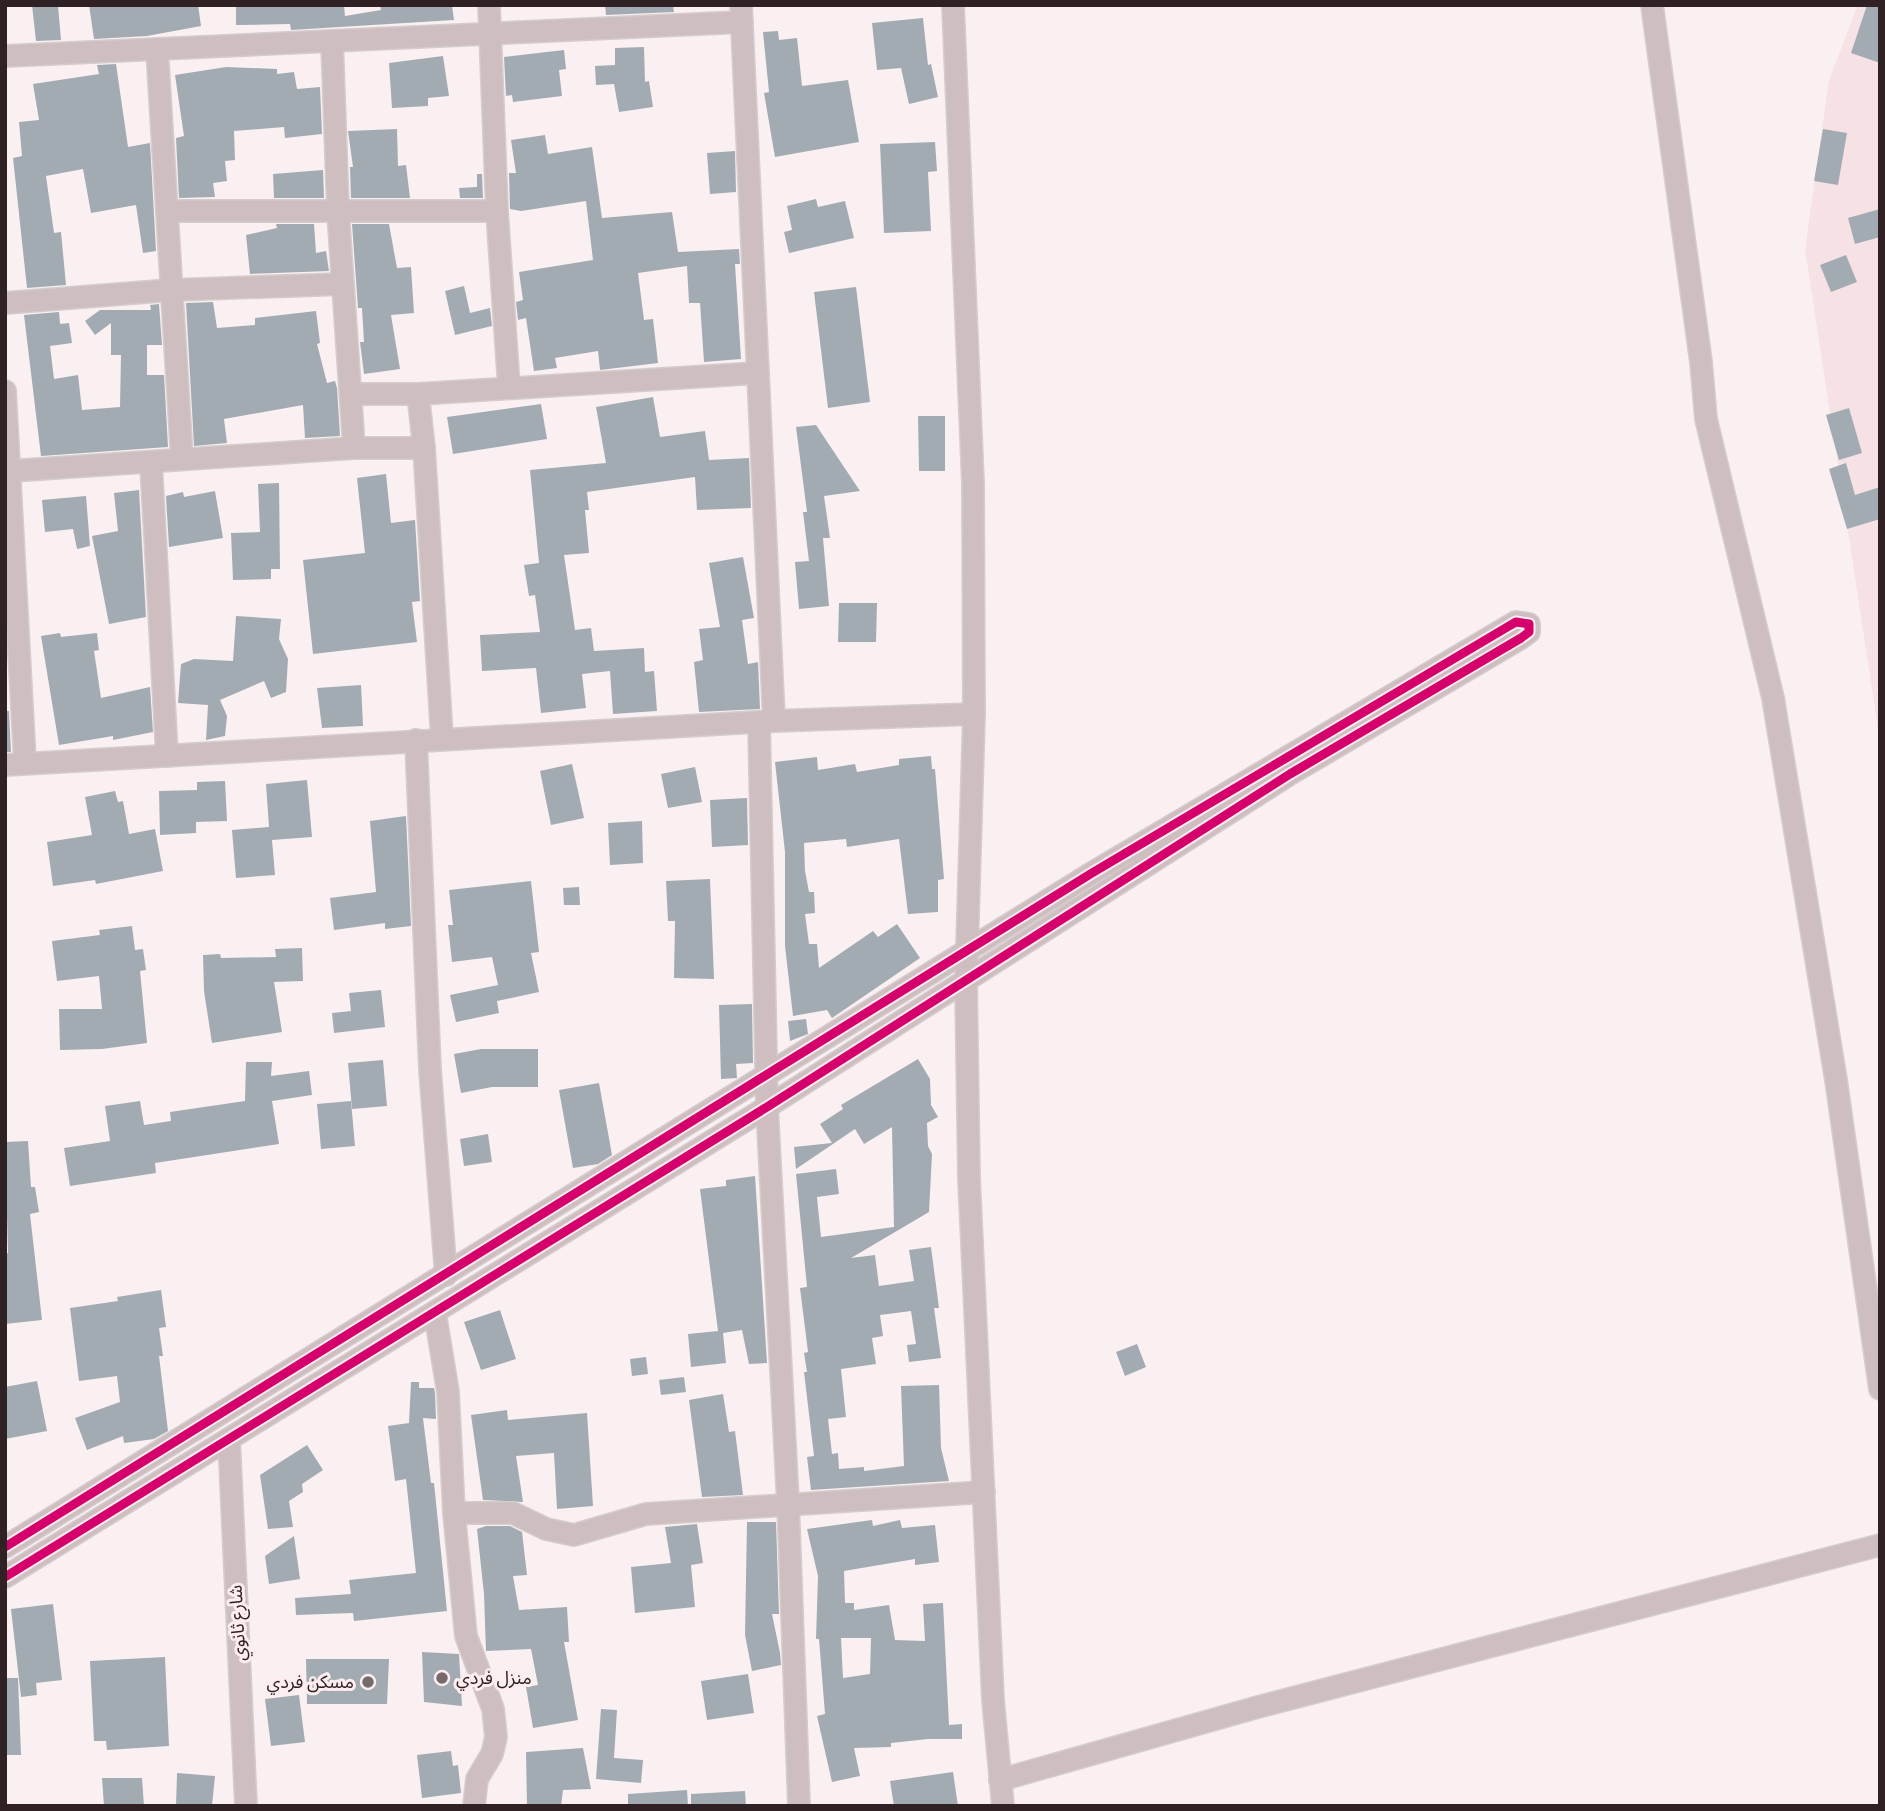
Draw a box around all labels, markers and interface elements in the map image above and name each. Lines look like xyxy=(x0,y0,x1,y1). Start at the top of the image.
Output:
street label: شارع ثانوي xyxy=(224,1584,253,1662)
place label: منزل فردي xyxy=(456,1666,532,1691)
place label: مسكن فردي xyxy=(266,1670,354,1695)
marker: منزل فردي xyxy=(434,1670,450,1686)
marker: مسكن فردي xyxy=(360,1674,376,1690)

